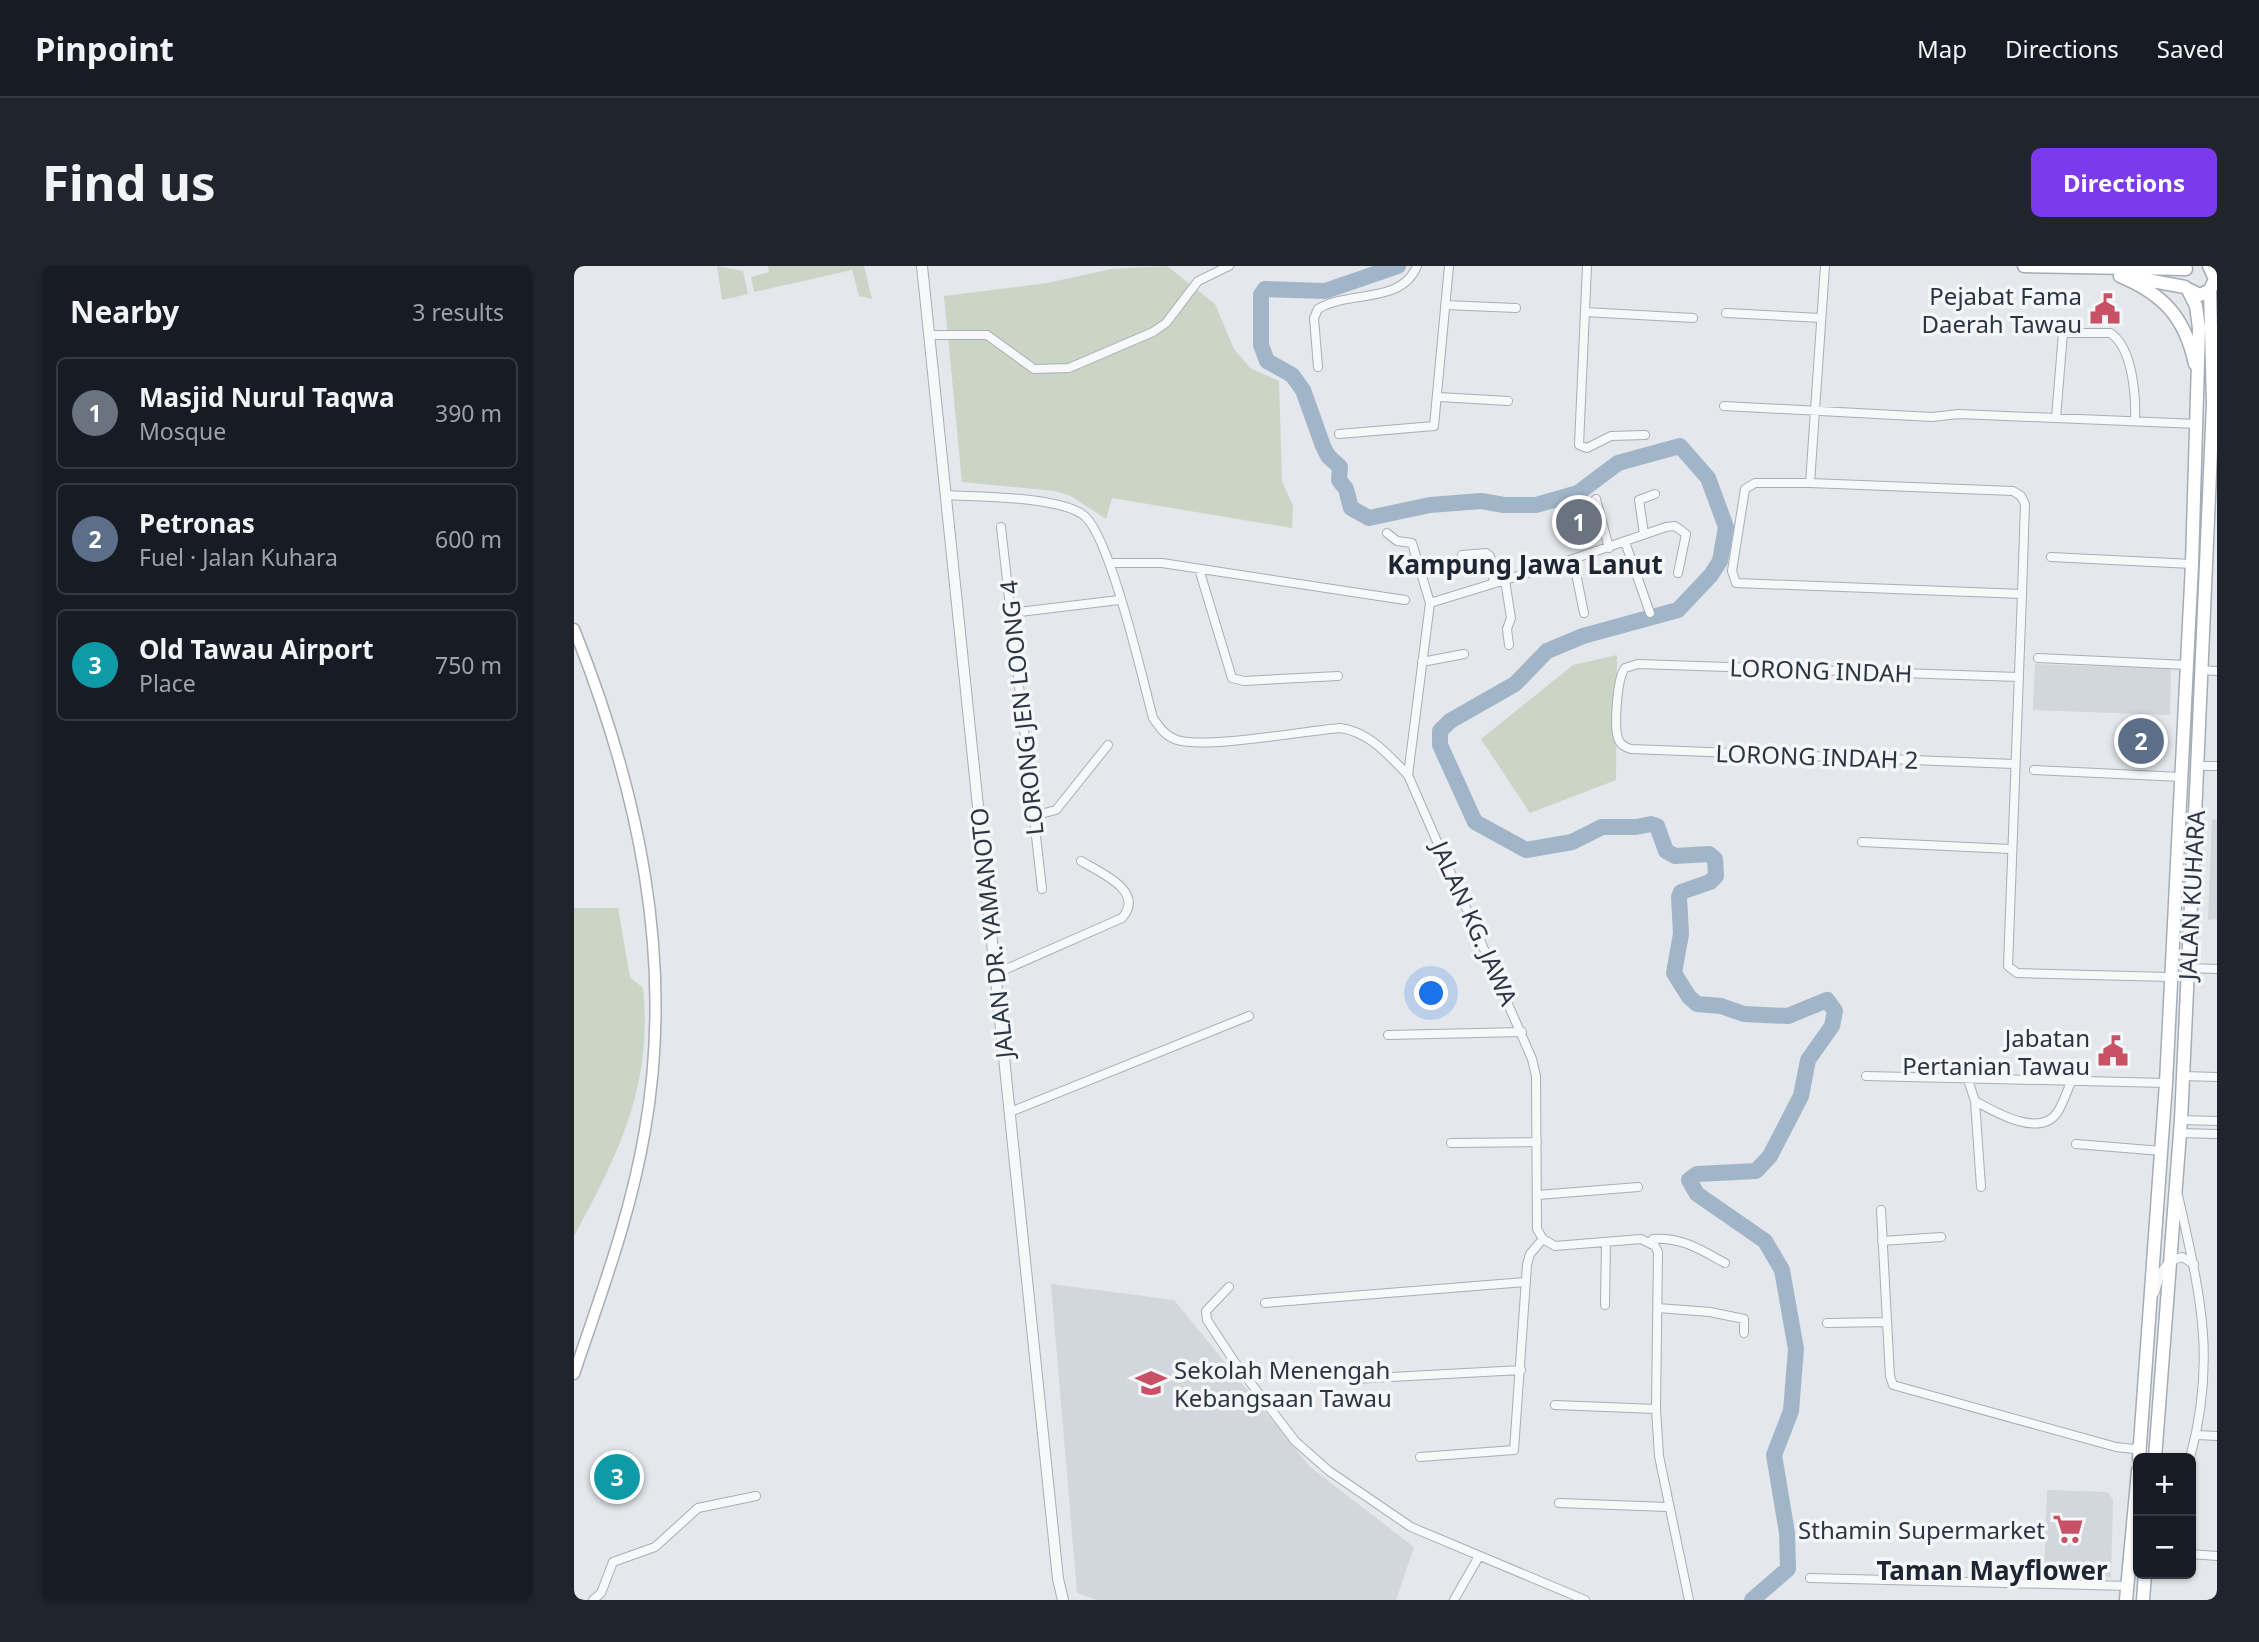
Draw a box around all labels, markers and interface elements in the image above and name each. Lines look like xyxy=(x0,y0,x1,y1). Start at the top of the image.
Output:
text: Pinpoint xyxy=(35,26,174,71)
text: Map xyxy=(1917,32,1967,65)
text: Directions xyxy=(2005,32,2119,65)
text: Saved xyxy=(2157,32,2224,65)
button: Directions xyxy=(2031,148,2217,217)
text: Find us xyxy=(42,149,216,215)
place label: Pejabat Fama Daerah Tawau xyxy=(1921,279,2082,340)
text: Nearby xyxy=(70,291,179,332)
public building icon: Pejabat Fama Daerah Tawau xyxy=(2088,292,2122,326)
text: 3 results xyxy=(412,296,504,328)
text: Masjid Nurul Taqwa xyxy=(139,379,395,415)
text: 1 xyxy=(88,397,102,429)
text: 390 m xyxy=(435,397,502,429)
text: Mosque xyxy=(139,415,226,447)
pin: 1 xyxy=(1556,496,1602,548)
text: Petronas xyxy=(139,505,255,541)
text: 2 xyxy=(88,523,102,555)
text: 600 m xyxy=(435,523,502,555)
text: Fuel · Jalan Kuhara xyxy=(139,541,338,573)
district label: Kampung Jawa Lanut xyxy=(1387,546,1663,582)
street label: LORONG JEN LOONG 4 xyxy=(991,579,1051,837)
text: Old Tawau Airport xyxy=(139,631,373,667)
text: 3 xyxy=(88,649,102,681)
text: 750 m xyxy=(435,649,502,681)
street label: LORONG INDAH xyxy=(1729,650,1913,690)
text: Place xyxy=(139,667,196,699)
pin: 2 xyxy=(2118,715,2164,767)
street label: LORONG INDAH 2 xyxy=(1715,736,1919,776)
street label: JALAN DR. YAMANOTO xyxy=(961,806,1021,1062)
street label: JALAN KUHARA xyxy=(2170,809,2212,983)
street label: JALAN KG. JAWA xyxy=(1423,834,1526,1011)
your location xyxy=(1414,976,1448,1010)
place label: Jabatan Pertanian Tawau xyxy=(1902,1021,2090,1082)
public building icon: Jabatan Pertanian Tawau xyxy=(2096,1034,2130,1068)
place label: Sekolah Menengah Kebangsaan Tawau xyxy=(1174,1353,1392,1414)
school or university icon: Sekolah Menengah Kebangsaan Tawau xyxy=(1134,1366,1168,1400)
pin: 3 xyxy=(594,1451,640,1503)
map controls xyxy=(2133,1453,2196,1579)
button: + xyxy=(2133,1453,2196,1516)
supermarket icon: Sthamin Supermarket xyxy=(2051,1512,2085,1546)
place label: Sthamin Supermarket xyxy=(1798,1513,2045,1546)
button: − xyxy=(2133,1516,2196,1579)
district label: Taman Mayflower xyxy=(1876,1552,2108,1588)

